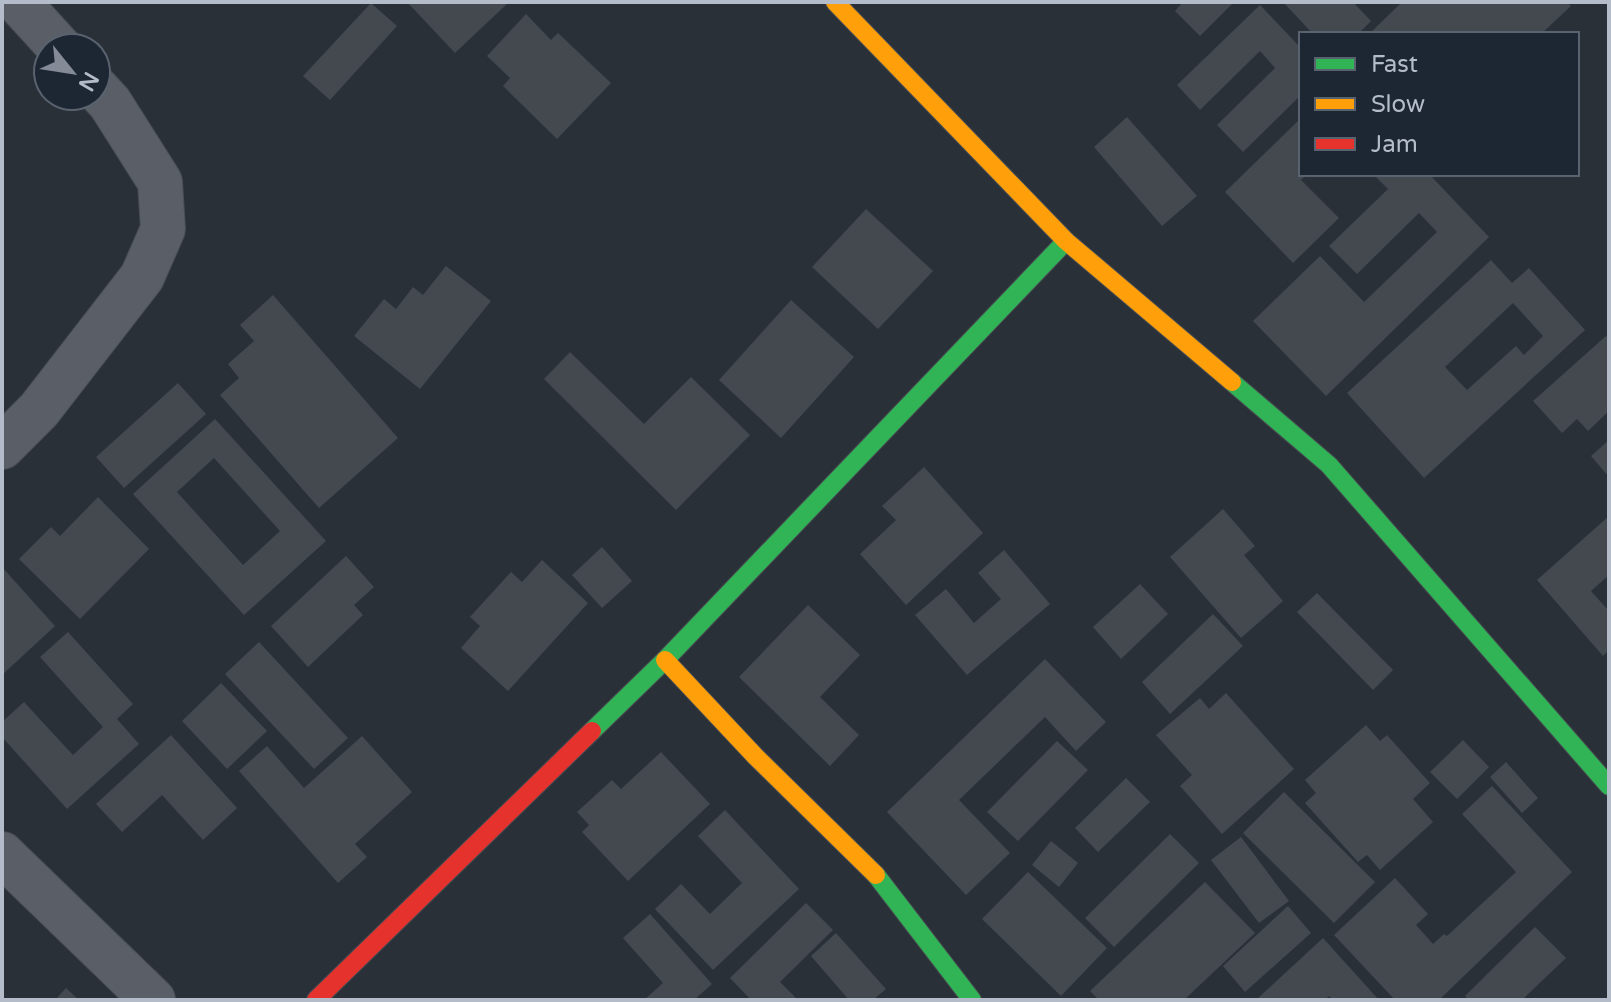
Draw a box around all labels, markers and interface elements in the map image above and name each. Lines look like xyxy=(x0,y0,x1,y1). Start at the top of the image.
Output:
north arrow xyxy=(32,32,112,112)
legend xyxy=(1299,32,1579,176)
text: Fast xyxy=(1371,50,1418,79)
text: N xyxy=(73,67,104,96)
text: Slow xyxy=(1371,90,1425,119)
text: Jam xyxy=(1371,130,1418,159)

